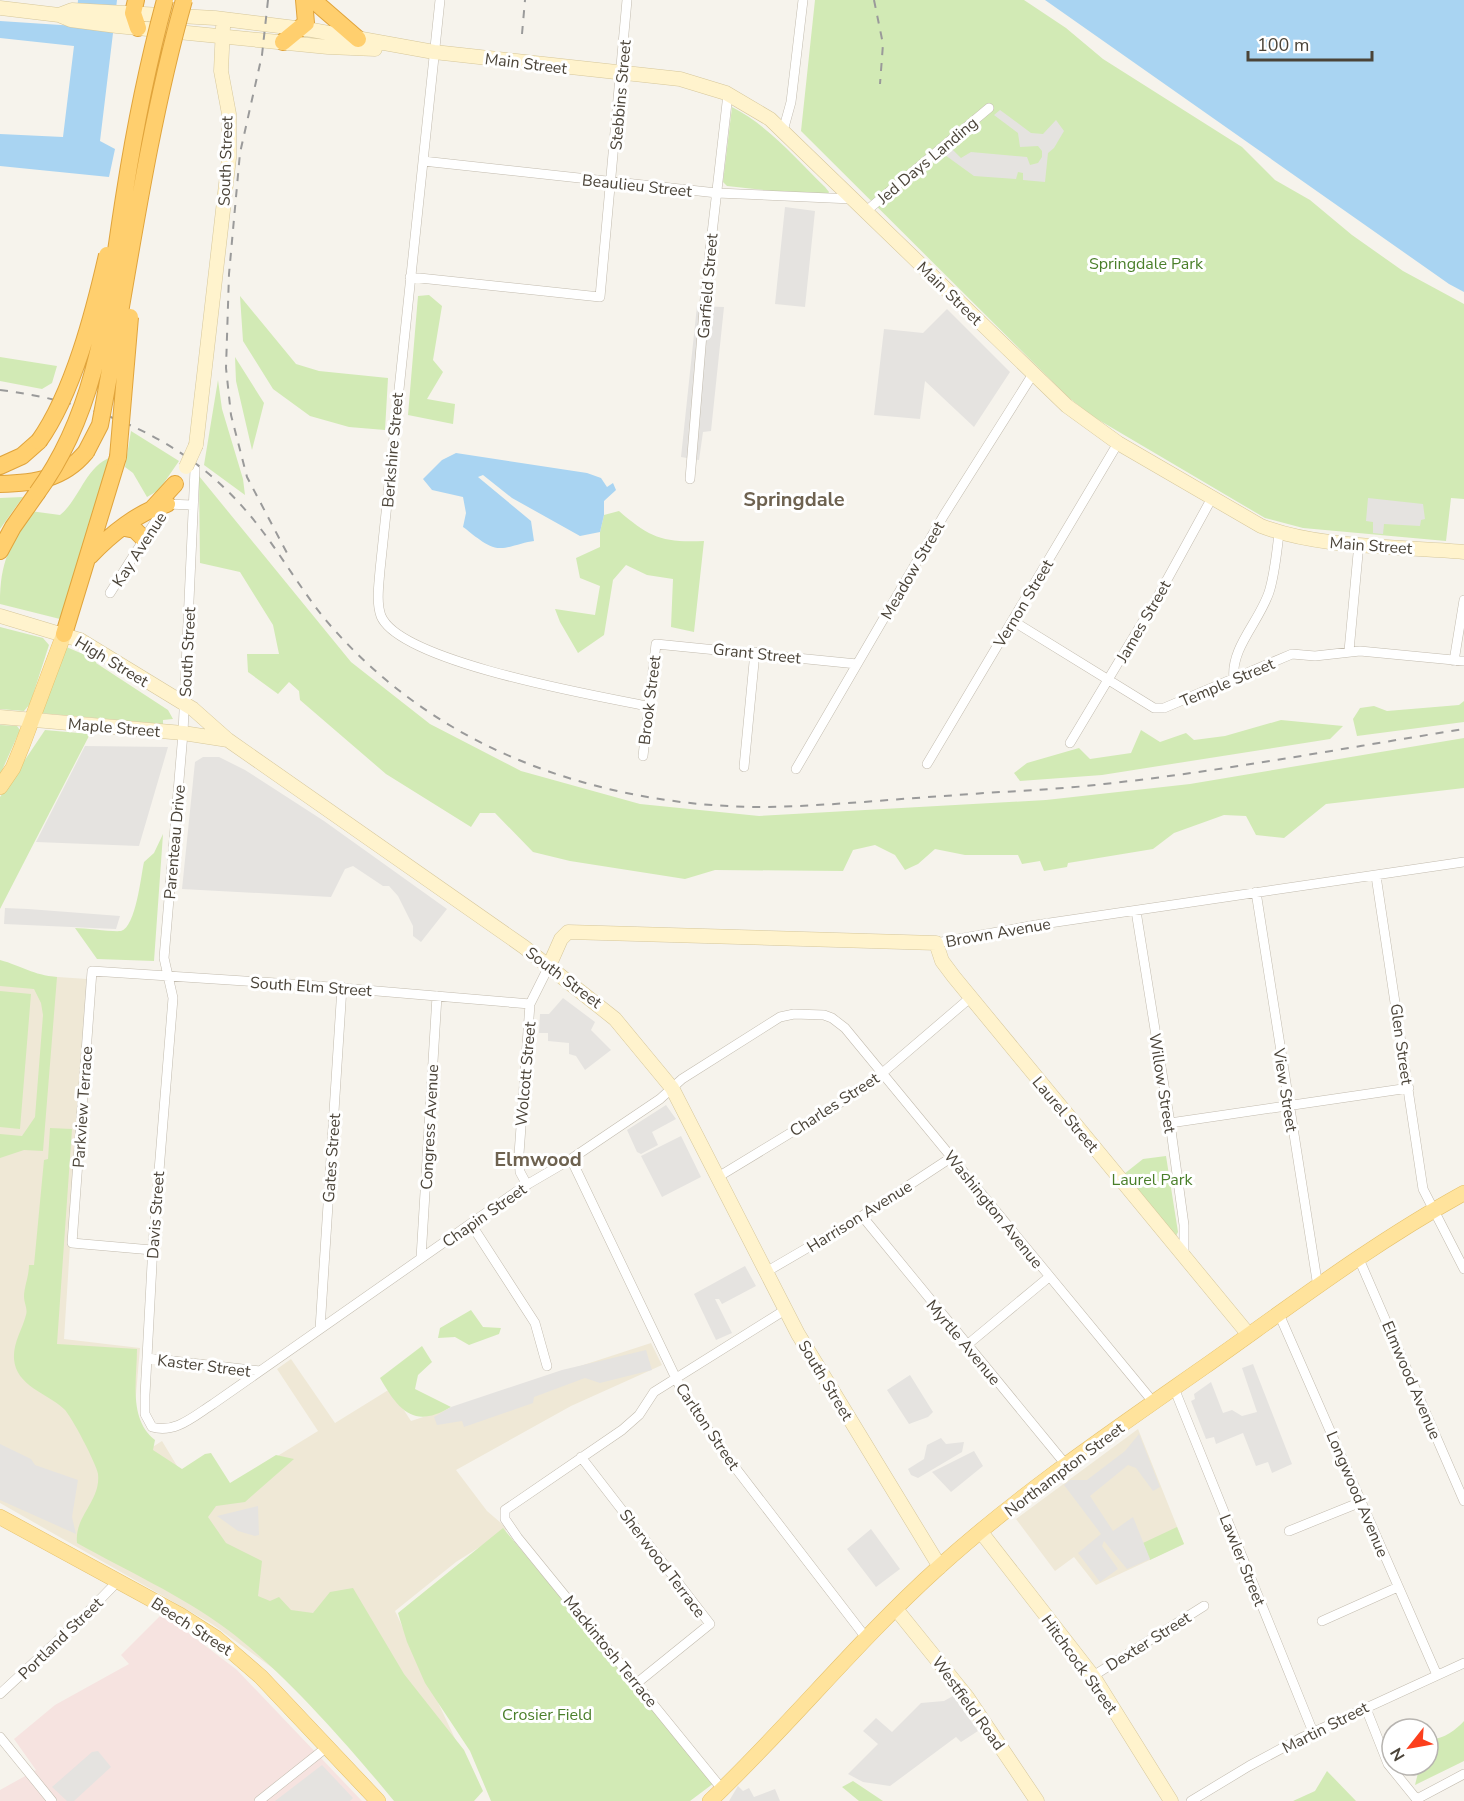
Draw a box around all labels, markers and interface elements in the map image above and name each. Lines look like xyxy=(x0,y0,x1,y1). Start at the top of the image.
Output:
scale bar xyxy=(1248,24,1372,62)
text: 100 m xyxy=(1257,33,1309,57)
street label: Stebbins Street xyxy=(605,39,637,151)
street label: Main Street xyxy=(483,48,569,80)
street label: Jed Days Landing xyxy=(872,112,983,210)
street label: South Street xyxy=(213,115,239,206)
street label: Beaulieu Street xyxy=(581,169,693,203)
street label: Garfield Street xyxy=(692,232,724,340)
park label: Springdale Park xyxy=(1089,253,1204,275)
street label: Main Street xyxy=(912,257,987,331)
street label: Berkshire Street xyxy=(377,391,409,508)
district label: Springdale xyxy=(743,486,845,513)
street label: Kay Avenue xyxy=(107,508,172,591)
street label: Meadow Street xyxy=(876,517,950,624)
street label: Main Street xyxy=(1329,532,1413,560)
street label: Vernon Street xyxy=(988,555,1059,653)
street label: James Street xyxy=(1111,576,1176,667)
street label: South Street xyxy=(175,606,201,698)
street label: High Street xyxy=(71,631,153,693)
street label: Grant Street xyxy=(712,638,802,670)
street label: Temple Street xyxy=(1177,653,1278,713)
street label: Brook Street xyxy=(634,654,666,746)
street label: Maple Street xyxy=(67,713,161,743)
street label: Parenteau Drive xyxy=(159,784,191,900)
street label: Brown Avenue xyxy=(944,913,1052,953)
street label: South Street xyxy=(521,942,606,1014)
street label: South Elm Street xyxy=(249,972,373,1002)
street label: Glen Street xyxy=(1384,1002,1418,1086)
street label: Wolcott Street xyxy=(510,1020,542,1127)
street label: Willow Street xyxy=(1143,1032,1181,1135)
street label: Parkview Terrace xyxy=(68,1045,98,1169)
street label: View Street xyxy=(1267,1046,1303,1134)
street label: Congress Avenue xyxy=(416,1064,444,1190)
street label: Charles Street xyxy=(785,1067,884,1142)
street label: Laurel Street xyxy=(1027,1072,1104,1158)
street label: Gates Street xyxy=(318,1112,346,1204)
district label: Elmwood xyxy=(494,1146,582,1173)
street label: Washington Avenue xyxy=(939,1146,1048,1273)
park label: Laurel Park xyxy=(1111,1169,1194,1191)
street label: Davis Street xyxy=(142,1170,170,1260)
street label: Harrison Avenue xyxy=(803,1176,916,1258)
street label: Chapin Street xyxy=(438,1178,531,1253)
street label: Myrtle Avenue xyxy=(921,1295,1006,1390)
street label: Elmwood Avenue xyxy=(1376,1318,1446,1443)
street label: South Street xyxy=(792,1336,858,1425)
street label: Kaster Street xyxy=(156,1349,252,1383)
street label: Carlton Street xyxy=(670,1379,745,1475)
street label: Northampton Street xyxy=(1000,1417,1129,1522)
street label: Longwood Avenue xyxy=(1321,1428,1394,1561)
street label: Sherwood Terrace xyxy=(614,1505,710,1622)
street label: Lawler Street xyxy=(1214,1511,1271,1610)
street label: Mackintosh Terrace xyxy=(558,1591,662,1712)
street label: Portland Street xyxy=(14,1592,108,1685)
street label: Beech Street xyxy=(147,1593,236,1661)
street label: Dexter Street xyxy=(1102,1607,1196,1677)
street label: Hitchcock Street xyxy=(1036,1611,1123,1719)
street label: Westfield Road xyxy=(927,1652,1010,1755)
street label: Martin Street xyxy=(1278,1696,1373,1759)
park label: Crosier Field xyxy=(502,1704,592,1726)
north arrow xyxy=(1380,1717,1440,1777)
text: N xyxy=(1385,1743,1411,1765)

